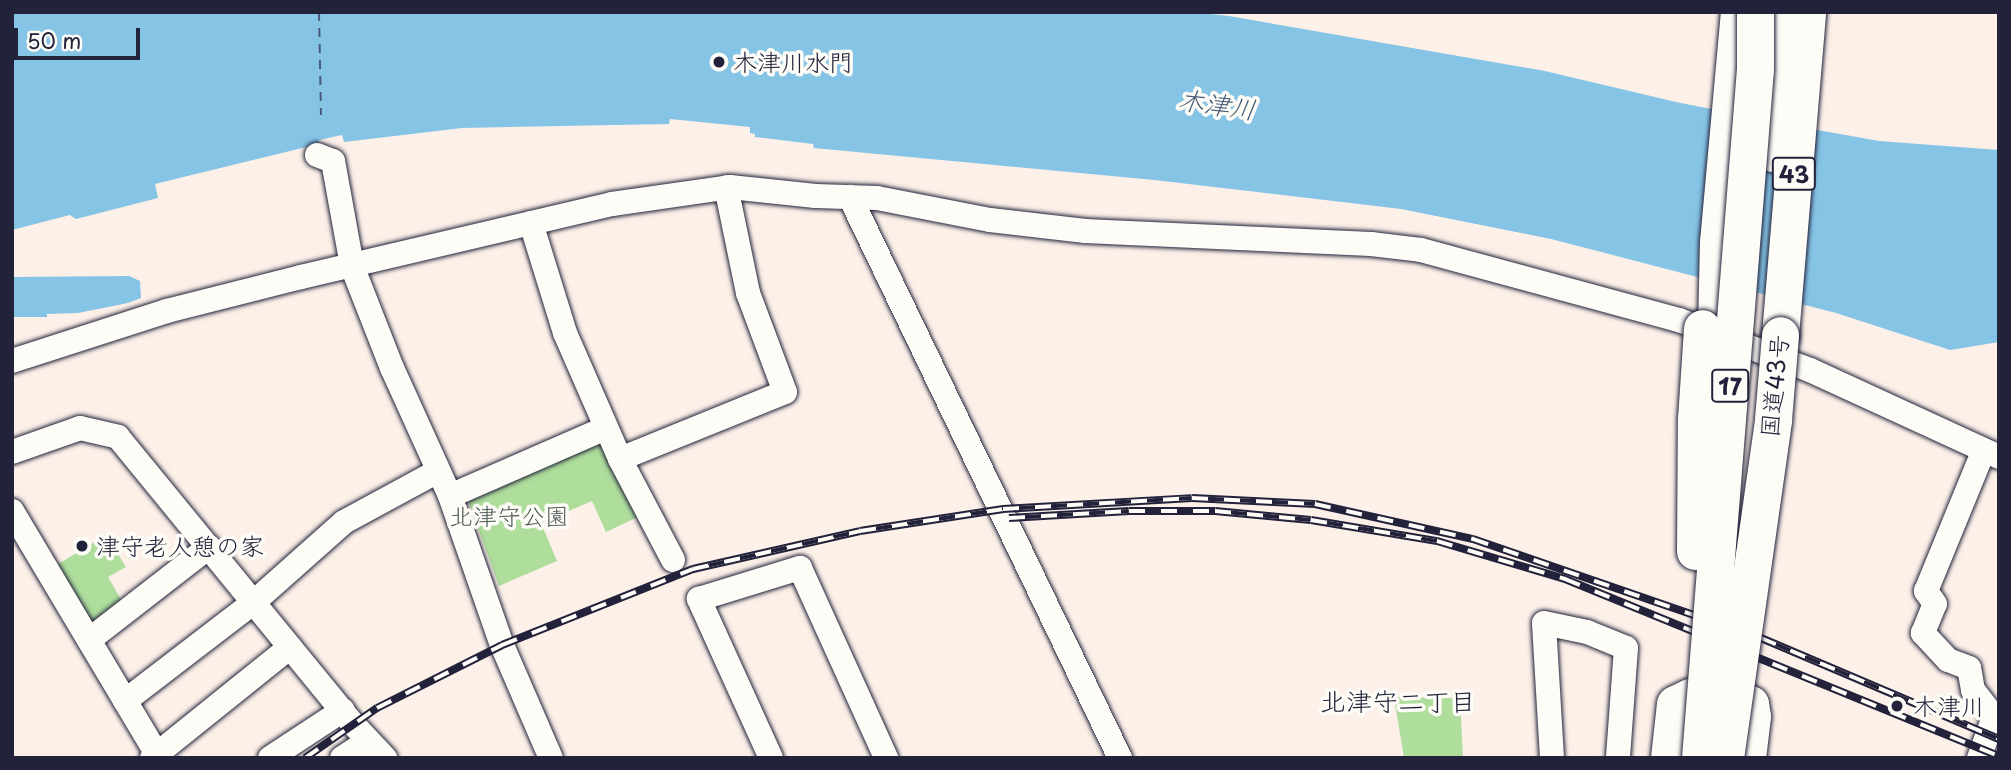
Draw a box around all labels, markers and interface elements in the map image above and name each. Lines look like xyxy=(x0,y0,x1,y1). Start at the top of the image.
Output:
scale bar xyxy=(18,14,144,58)
text: 50 m xyxy=(27,24,81,56)
place label: 木津川水門 xyxy=(733,48,853,76)
marker: 木津川水門 xyxy=(711,54,727,70)
water label: 木津川 xyxy=(1176,83,1258,125)
road number: 43 xyxy=(1771,154,1817,194)
street label: 国道43号 xyxy=(1754,333,1794,439)
road number: 17 xyxy=(1711,366,1749,406)
park label: 北津守公園 xyxy=(449,502,569,530)
place label: 津守老人憩の家 xyxy=(96,532,264,560)
marker: 津守老人憩の家 xyxy=(74,538,90,554)
district label: 北津守二丁目 xyxy=(1320,685,1476,717)
place label: 木津川 xyxy=(1913,692,1985,720)
marker: 木津川 xyxy=(1887,696,1907,716)

